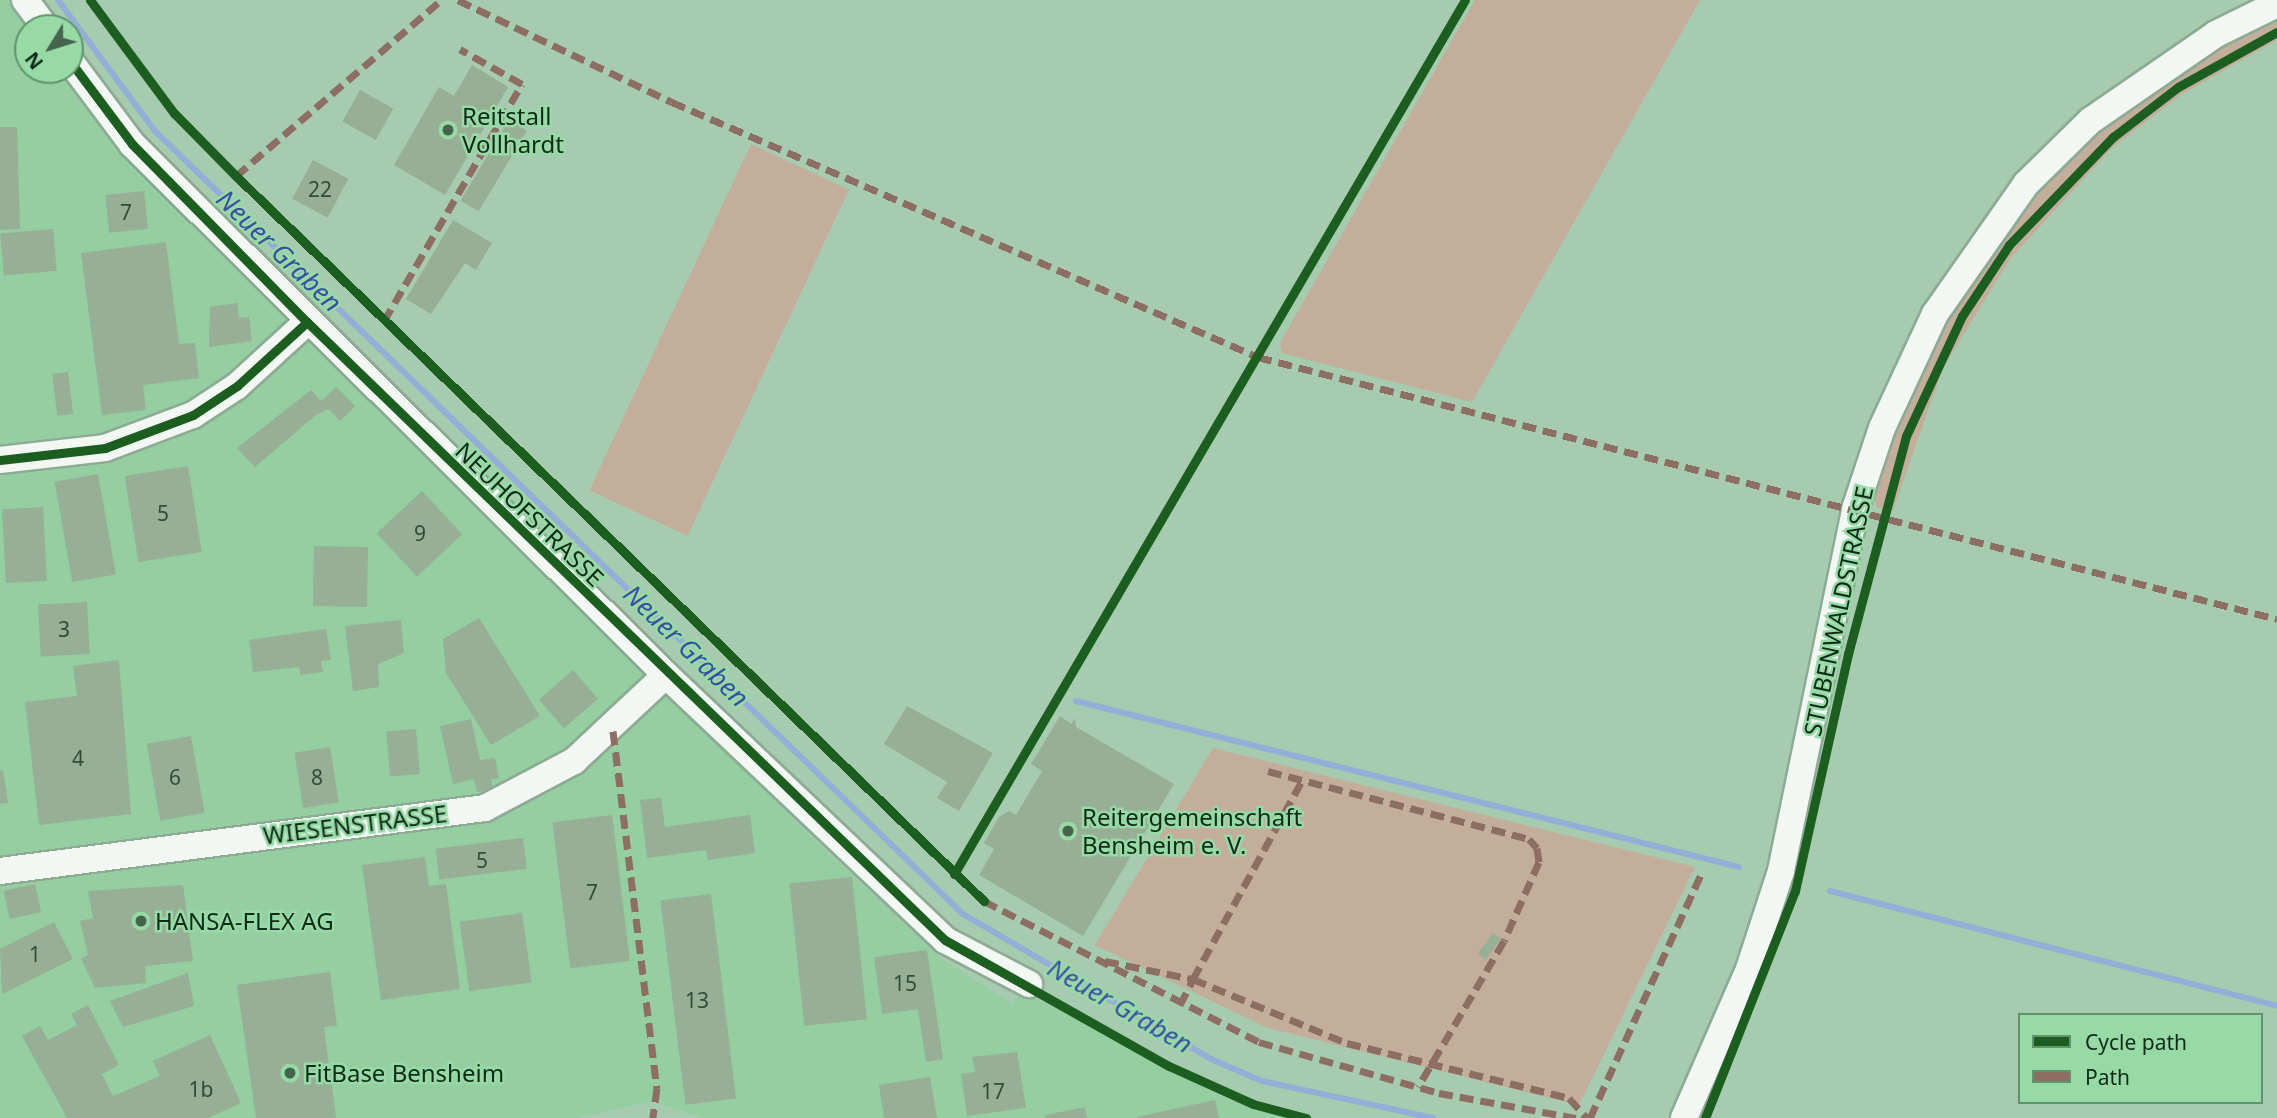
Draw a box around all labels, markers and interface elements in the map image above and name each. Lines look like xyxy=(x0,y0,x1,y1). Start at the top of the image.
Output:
north arrow xyxy=(14,14,84,84)
text: N xyxy=(19,47,49,75)
place label: Reitstall Vollhardt xyxy=(462,102,564,158)
marker: Reitstall Vollhardt xyxy=(440,122,456,138)
house number: 22 xyxy=(308,176,332,202)
water label: Neuer Graben xyxy=(210,184,348,318)
house number: 7 xyxy=(120,199,132,225)
street label: NEUHOFSTRASSE xyxy=(450,436,610,592)
street label: STUBENWALDSTRASSE xyxy=(1797,484,1879,738)
house number: 5 xyxy=(157,500,169,526)
house number: 9 xyxy=(414,520,426,546)
water label: Neuer Graben xyxy=(617,579,755,713)
house number: 3 xyxy=(58,616,70,642)
house number: 4 xyxy=(72,745,84,771)
house number: 6 xyxy=(169,764,181,790)
house number: 8 xyxy=(311,764,323,790)
street label: WIESENSTRASSE xyxy=(261,798,449,850)
place label: Reitergemeinschaft Bensheim e. V. xyxy=(1082,803,1302,859)
marker: Reitergemeinschaft Bensheim e. V. xyxy=(1060,823,1076,839)
house number: 5 xyxy=(476,847,488,873)
house number: 7 xyxy=(586,879,598,905)
place label: HANSA-FLEX AG xyxy=(155,907,334,935)
marker: HANSA-FLEX AG xyxy=(133,913,149,929)
house number: 1 xyxy=(29,941,41,967)
water label: Neuer Graben xyxy=(1042,952,1198,1060)
house number: 15 xyxy=(893,970,917,996)
house number: 13 xyxy=(685,987,709,1013)
legend xyxy=(2018,1013,2263,1104)
text: Cycle path xyxy=(2085,1028,2187,1056)
place label: FitBase Bensheim xyxy=(304,1059,504,1087)
text: Path xyxy=(2085,1063,2130,1091)
marker: FitBase Bensheim xyxy=(282,1065,298,1081)
house number: 1b xyxy=(189,1076,213,1102)
house number: 17 xyxy=(981,1078,1005,1104)

